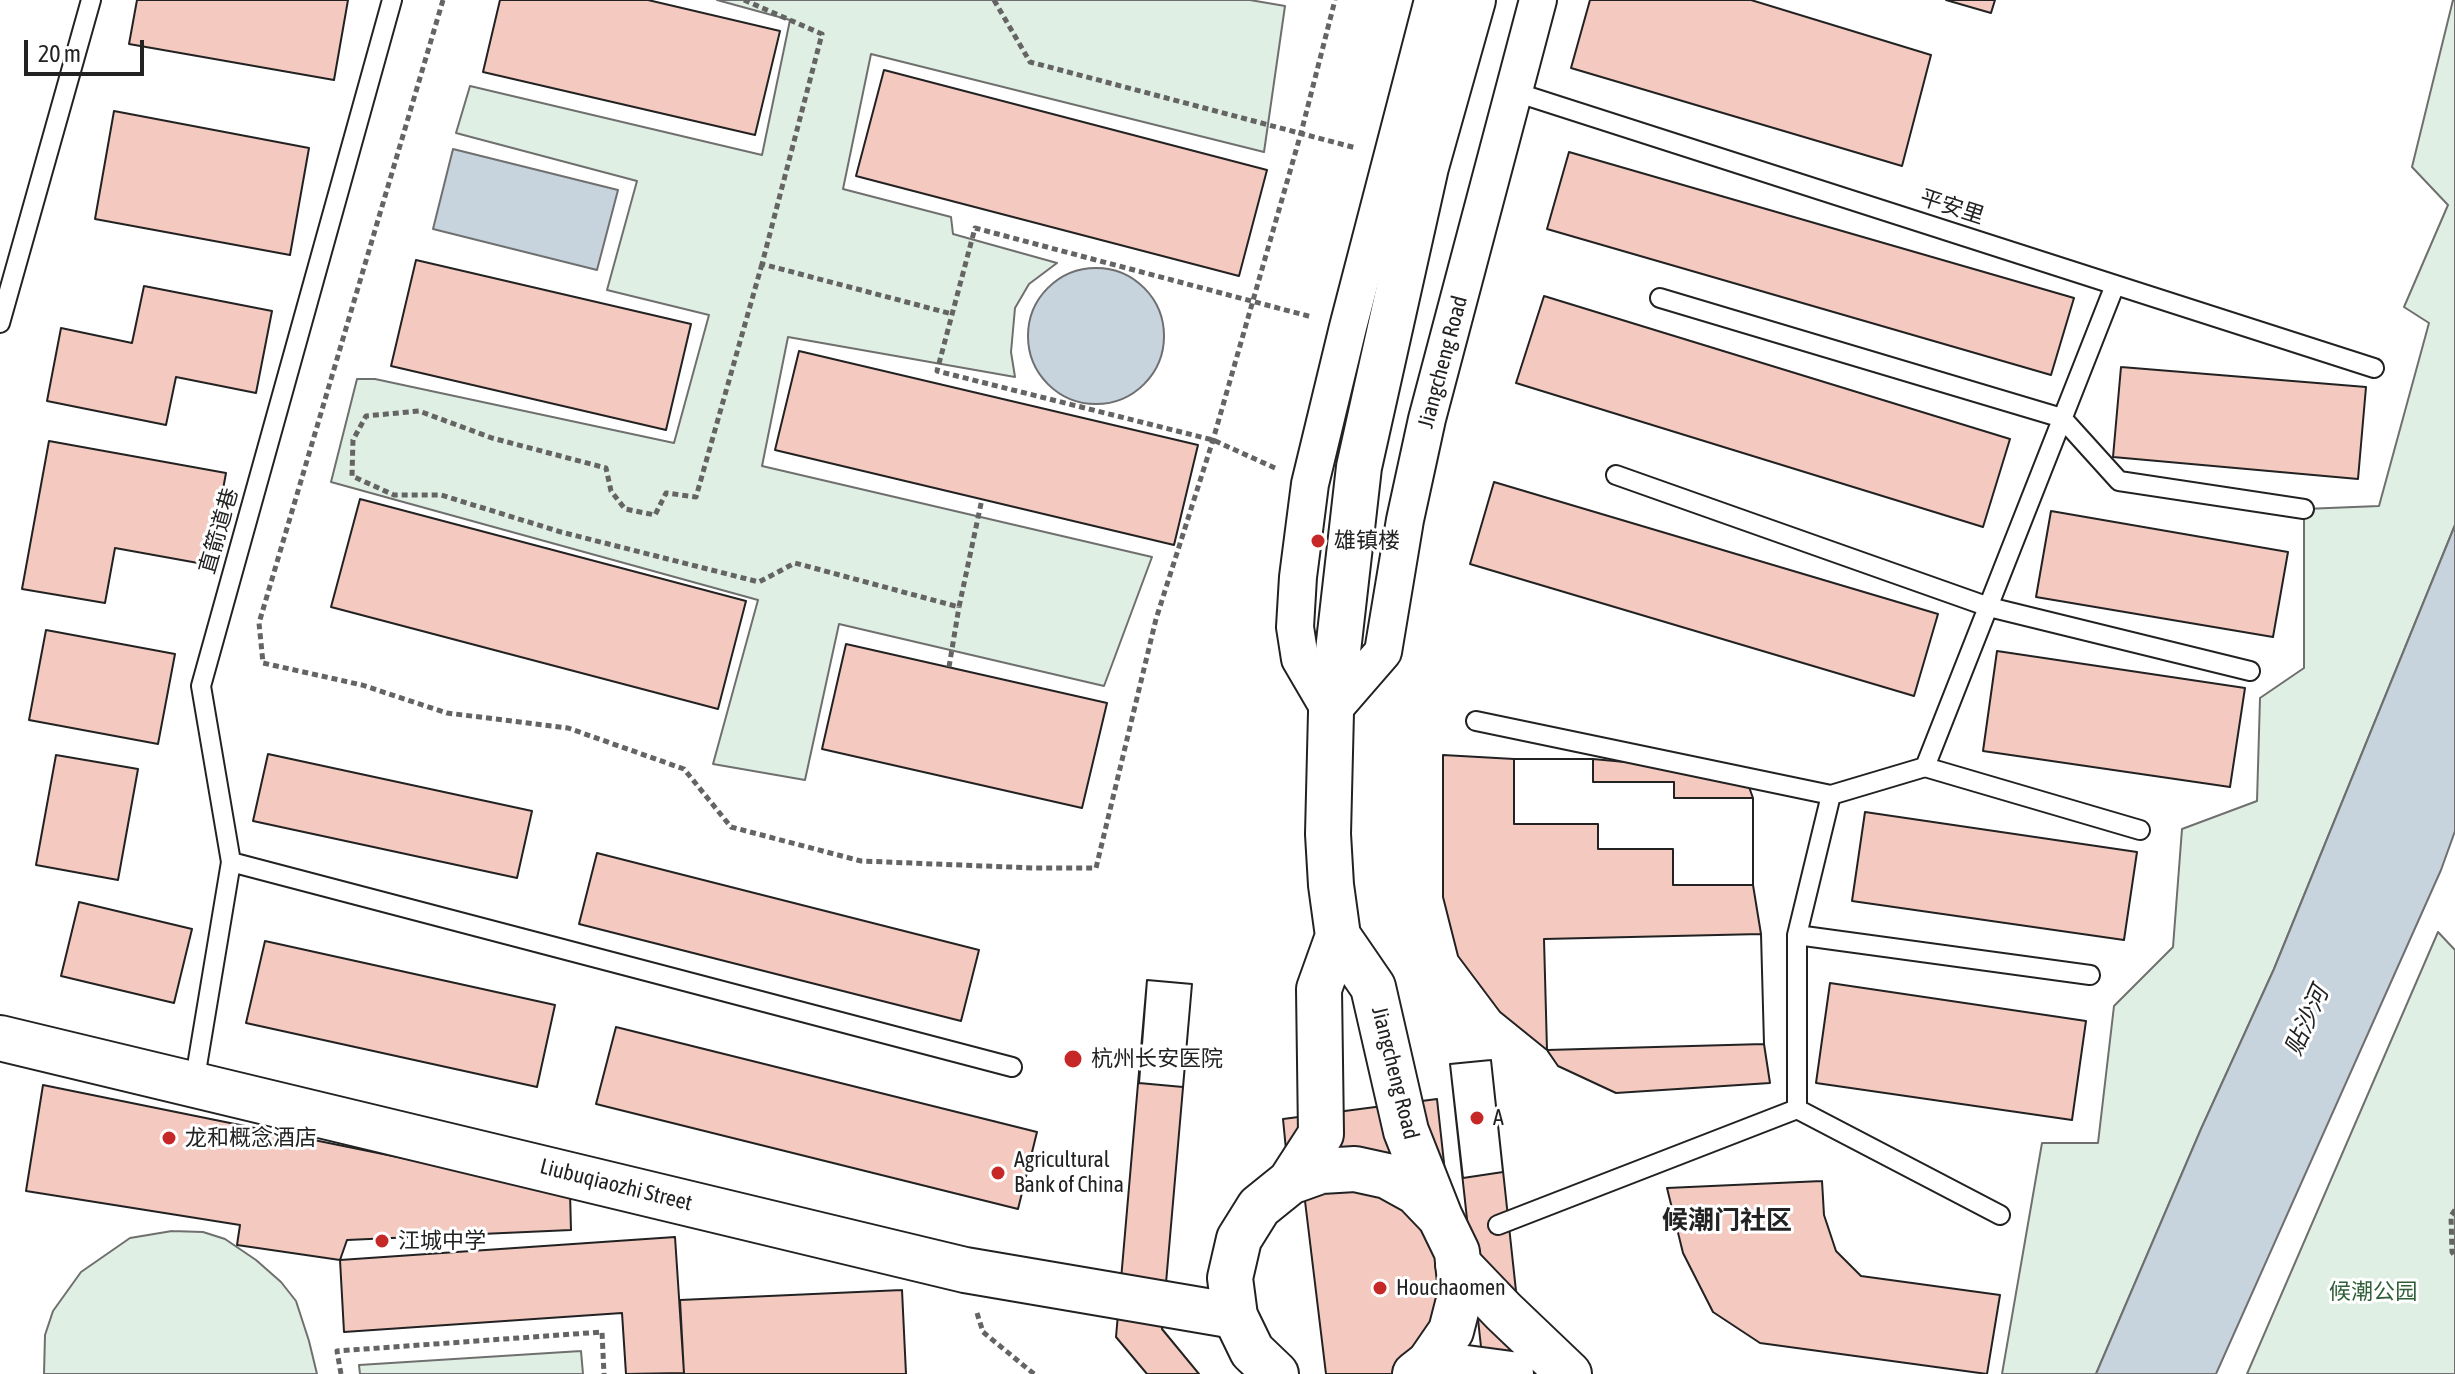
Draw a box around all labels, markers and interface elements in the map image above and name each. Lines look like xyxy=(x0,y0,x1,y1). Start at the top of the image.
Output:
scale bar xyxy=(28,24,148,74)
text: 20 m xyxy=(38,40,81,67)
street label: 平安里 xyxy=(1917,184,1987,230)
street label: Jiangcheng Road xyxy=(1413,293,1473,431)
street label: 直箭道巷 xyxy=(194,485,244,577)
place label: 雄镇楼 xyxy=(1334,528,1400,554)
marker: 雄镇楼 xyxy=(1309,532,1327,550)
water label: 贴沙河 xyxy=(2279,982,2335,1060)
street label: Jiangcheng Road xyxy=(1366,1004,1424,1142)
place label: 杭州长安医院 xyxy=(1091,1046,1223,1072)
marker: 杭州长安医院 xyxy=(1062,1048,1084,1070)
place label: A xyxy=(1493,1105,1504,1131)
marker: A xyxy=(1468,1109,1486,1127)
place label: 龙和概念酒店 xyxy=(185,1125,317,1151)
marker: 龙和概念酒店 xyxy=(160,1129,178,1147)
place label: Agricultural Bank of China xyxy=(1014,1147,1124,1198)
street label: Liubuqiaozhi Street xyxy=(537,1153,695,1217)
marker: Agricultural Bank of China xyxy=(989,1164,1007,1182)
district label: 候潮门社区 xyxy=(1662,1205,1792,1237)
place label: 江城中学 xyxy=(398,1228,486,1254)
marker: 江城中学 xyxy=(373,1232,391,1250)
place label: Houchaomen xyxy=(1396,1275,1506,1301)
marker: Houchaomen xyxy=(1371,1279,1389,1297)
park label: 候潮公园 xyxy=(2329,1279,2417,1305)

